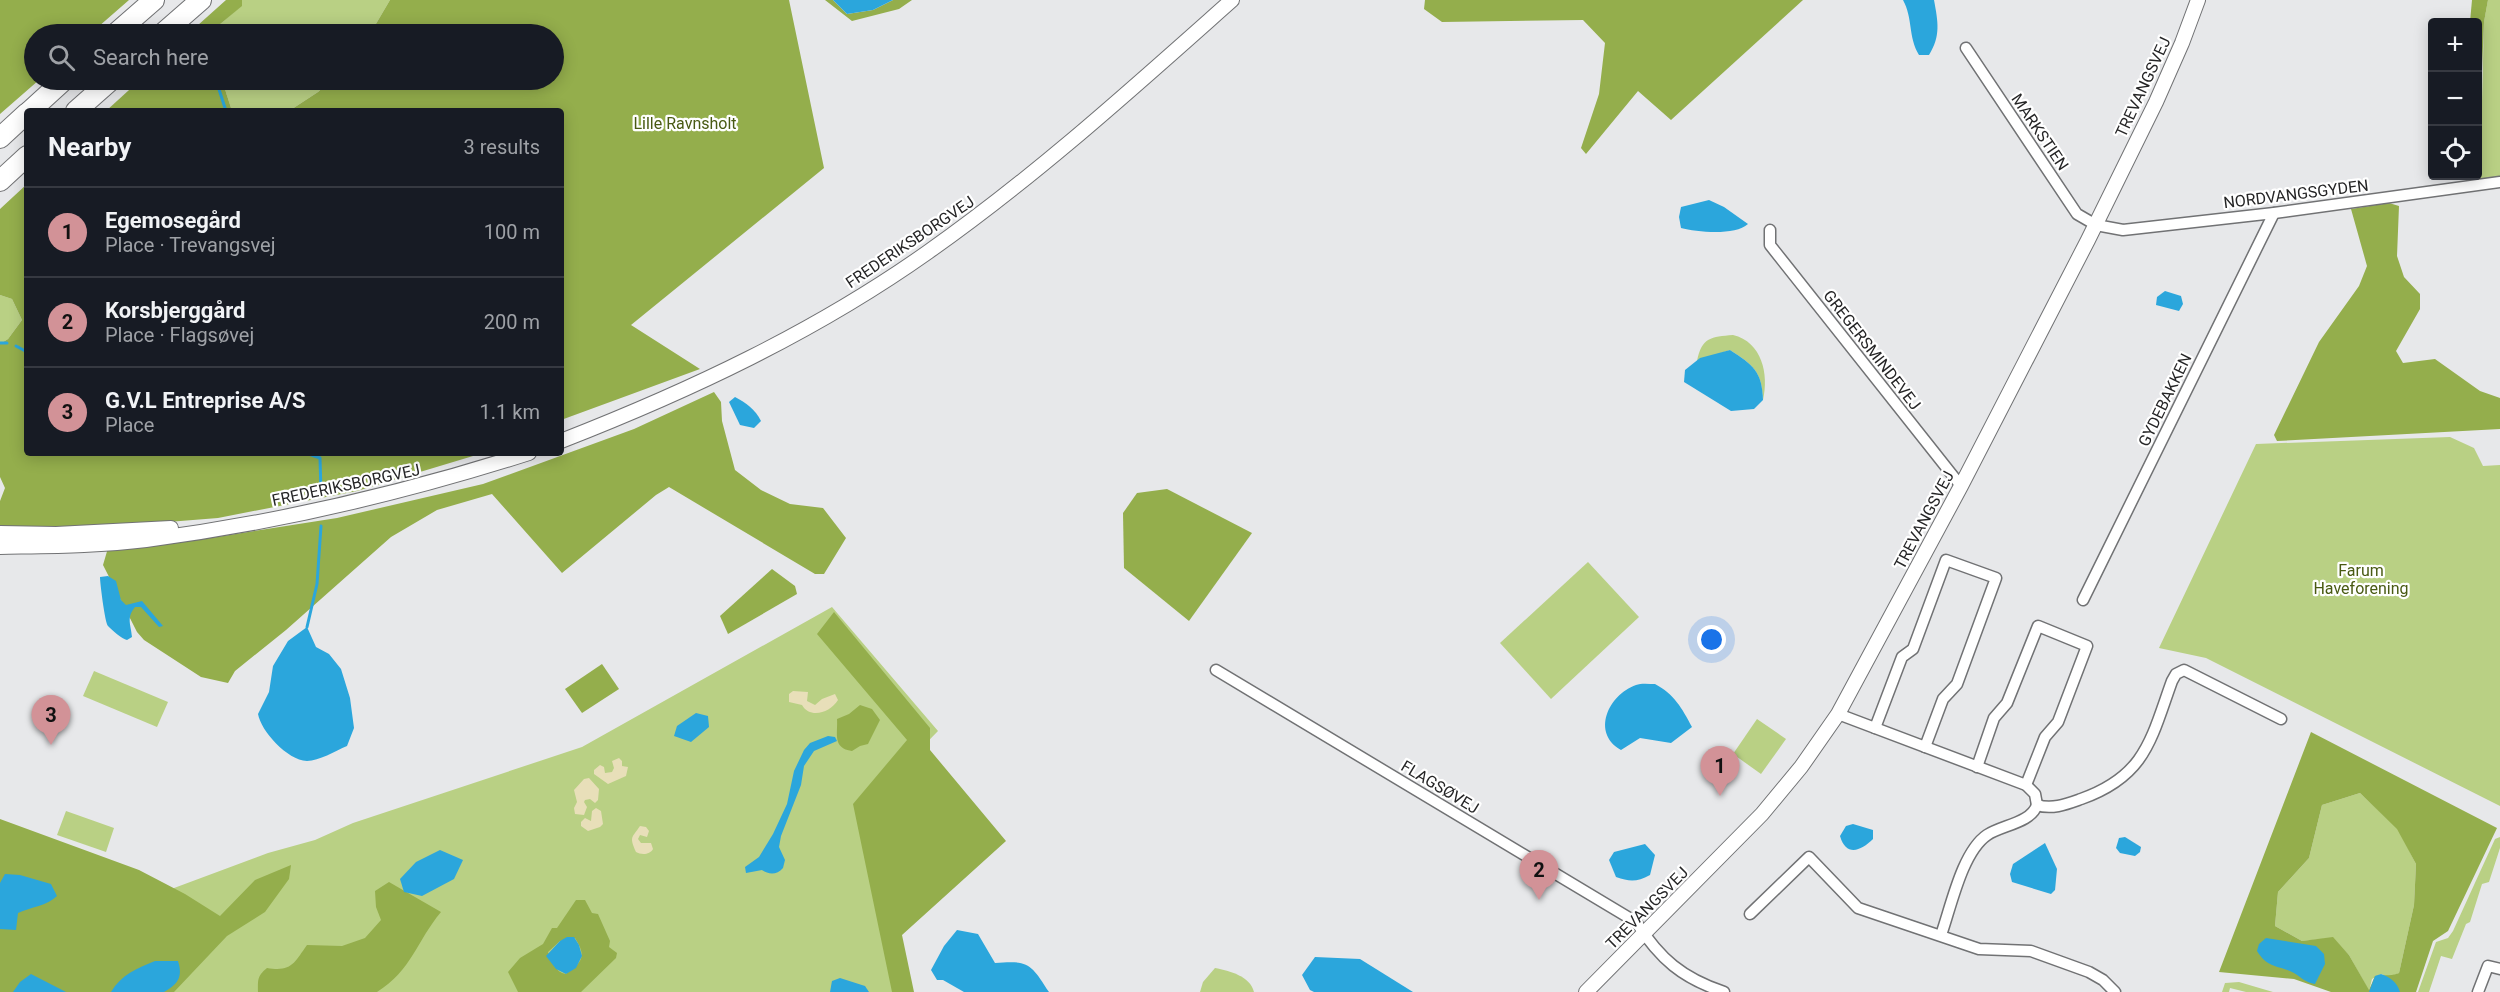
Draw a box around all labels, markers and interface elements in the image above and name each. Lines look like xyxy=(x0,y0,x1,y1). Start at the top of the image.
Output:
map controls xyxy=(2428,18,2482,180)
button: + xyxy=(2428,18,2482,72)
search box xyxy=(24,24,564,90)
street label: TREVANGSVEJ xyxy=(2111,34,2175,140)
icon: search xyxy=(45,41,78,74)
text: Search here xyxy=(93,45,209,70)
button: − xyxy=(2428,72,2482,126)
street label: MARKSTIEN xyxy=(2007,90,2073,174)
park label: Lille Ravnsholt xyxy=(633,114,737,133)
button: locate xyxy=(2428,126,2482,180)
text: Nearby xyxy=(48,132,131,162)
text: 3 results xyxy=(464,135,540,159)
street label: NORDVANGSGYDEN xyxy=(2222,176,2370,212)
street label: FREDERIKSBORGVEJ xyxy=(842,192,978,292)
text: Egemosegård xyxy=(105,208,241,233)
text: 1 xyxy=(62,220,73,244)
text: 100 m xyxy=(484,220,540,244)
text: Place · Trevangsvej xyxy=(105,233,275,257)
street label: GREGERSMINDEVEJ xyxy=(1819,286,1925,414)
text: Korsbjerggård xyxy=(105,298,245,323)
text: 2 xyxy=(62,310,73,334)
text: 200 m xyxy=(484,310,540,334)
text: Place · Flagsøvej xyxy=(105,323,254,347)
street label: GYDEBAKKEN xyxy=(2134,350,2196,450)
text: G.V.L Entreprise A/S xyxy=(105,388,305,413)
text: 3 xyxy=(62,400,73,424)
text: 1.1 km xyxy=(480,400,540,424)
text: Place xyxy=(105,413,154,437)
street label: FREDERIKSBORGVEJ xyxy=(270,460,422,510)
street label: TREVANGSVEJ xyxy=(1890,468,1958,572)
park label: Farum Haveforening xyxy=(2313,561,2409,598)
your location xyxy=(1697,625,1726,654)
pin: 3 xyxy=(32,696,70,745)
pin: 1 xyxy=(1700,746,1740,796)
street label: FLAGSØVEJ xyxy=(1398,756,1482,818)
pin: 2 xyxy=(1520,850,1558,900)
street label: TREVANGSVEJ xyxy=(1602,863,1692,953)

